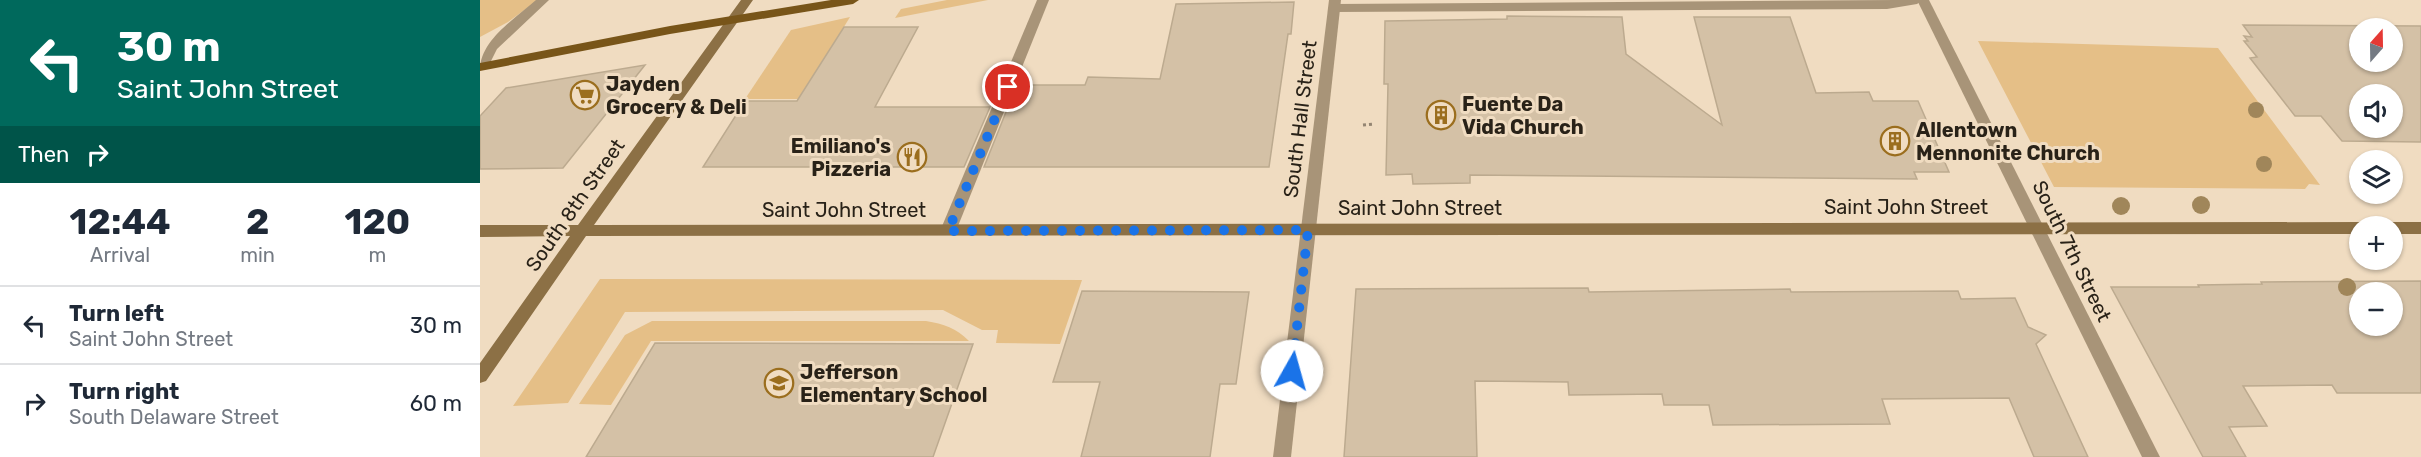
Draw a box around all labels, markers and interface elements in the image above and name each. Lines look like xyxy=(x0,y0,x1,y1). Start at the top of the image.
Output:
north arrow xyxy=(2349,18,2403,72)
map controls xyxy=(2349,18,2403,336)
text: 30 m xyxy=(117,22,221,72)
icon: left xyxy=(18,24,96,102)
street label: South Hall Street xyxy=(1278,39,1322,199)
pin xyxy=(982,61,1033,112)
icon: arrive xyxy=(991,70,1024,103)
place label: Jayden Grocery & Deli xyxy=(606,72,747,119)
text: Saint John Street xyxy=(117,73,339,105)
supermarket icon: Jayden Grocery & Deli xyxy=(569,79,601,111)
button: sound xyxy=(2349,84,2403,138)
place label: Fuente Da Vida Church xyxy=(1462,92,1584,139)
building icon: Fuente Da Vida Church xyxy=(1425,99,1457,131)
place label: Allentown Mennonite Church xyxy=(1916,118,2100,165)
building icon: Allentown Mennonite Church xyxy=(1879,125,1911,157)
street label: South 8th Street xyxy=(520,134,630,276)
place label: Emiliano's Pizzeria xyxy=(791,134,891,181)
icon: right xyxy=(81,138,114,171)
text: Then xyxy=(18,141,69,168)
restaurant icon: Emiliano's Pizzeria xyxy=(896,141,928,173)
button: layers xyxy=(2349,150,2403,204)
street label: South 7th Street xyxy=(2027,177,2117,326)
street label: Saint John Street xyxy=(1824,195,1988,219)
street label: Saint John Street xyxy=(1338,196,1502,220)
street label: Saint John Street xyxy=(762,198,926,222)
text: 12:44 xyxy=(70,200,171,243)
text: 2 xyxy=(246,200,269,243)
text: 120 xyxy=(345,200,410,243)
button: + xyxy=(2349,216,2403,270)
text: Arrival xyxy=(90,243,150,267)
text: min xyxy=(240,243,275,267)
text: m xyxy=(369,243,386,267)
button: − xyxy=(2349,282,2403,336)
text: Turn left xyxy=(69,300,164,327)
icon: left xyxy=(18,309,51,342)
text: 30 m xyxy=(410,312,462,339)
text: Saint John Street xyxy=(69,327,233,351)
position arrow xyxy=(1260,339,1324,403)
place label: Jefferson Elementary School xyxy=(800,360,987,407)
school or university icon: Jefferson Elementary School xyxy=(763,367,795,399)
text: Turn right xyxy=(69,378,179,405)
icon: right xyxy=(18,387,51,420)
text: 60 m xyxy=(410,390,462,417)
text: South Delaware Street xyxy=(69,405,279,429)

